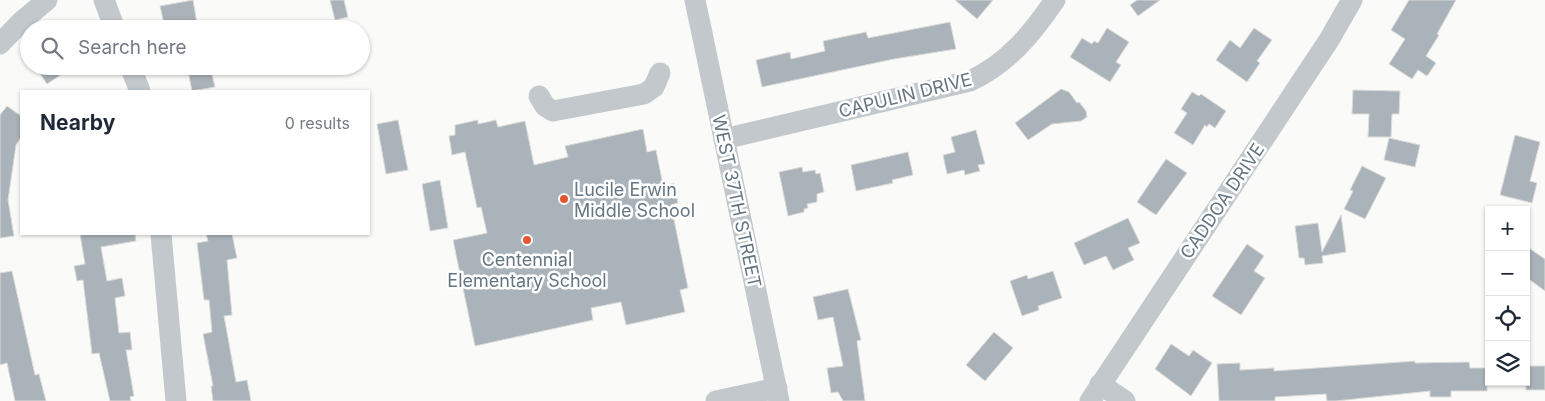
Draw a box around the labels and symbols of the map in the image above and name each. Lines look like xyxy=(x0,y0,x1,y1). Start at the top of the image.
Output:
street label: CAPULIN DRIVE xyxy=(836,68,974,122)
street label: WEST 37TH STREET xyxy=(708,113,766,289)
street label: CADDOA DRIVE xyxy=(1176,139,1268,263)
place label: Lucile Erwin Middle School xyxy=(574,179,695,221)
marker: Lucile Erwin Middle School xyxy=(558,193,570,205)
marker: Centennial Elementary School xyxy=(521,234,533,246)
place label: Centennial Elementary School xyxy=(447,249,607,291)

